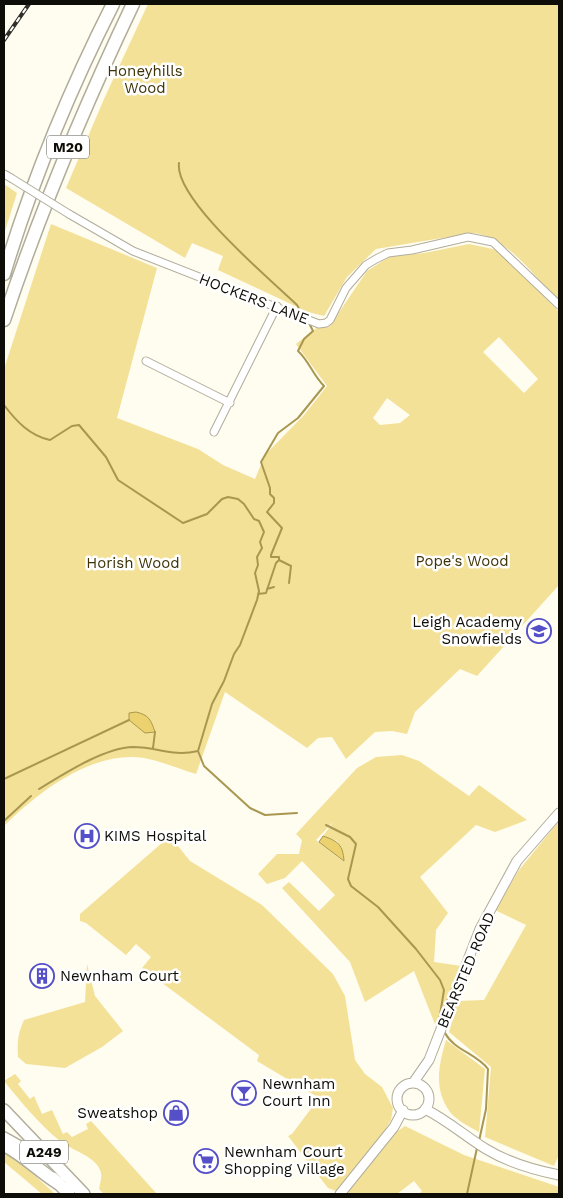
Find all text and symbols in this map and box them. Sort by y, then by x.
park label: Honeyhills Wood [107,62,183,97]
road number: M20 [47,136,89,158]
street label: HOCKERS LANE [197,270,311,328]
park label: Pope's Wood [415,552,509,570]
park label: Horish Wood [86,554,180,572]
place label: Leigh Academy Snowfields [412,613,522,648]
school or university icon: Leigh Academy Snowfields [526,618,552,644]
hospital icon: KIMS Hospital [74,823,100,849]
place label: KIMS Hospital [104,827,207,845]
street label: BEARSTED ROAD [433,909,499,1031]
building icon: Newnham Court [29,963,55,989]
place label: Newnham Court [60,967,180,985]
place label: Newnham Court Inn [262,1075,335,1110]
bar icon: Newnham Court Inn [231,1080,257,1106]
shop icon: Sweatshop [163,1100,189,1126]
place label: Sweatshop [77,1104,158,1122]
road number: A249 [20,1140,68,1164]
place label: Newnham Court Shopping Village [224,1143,345,1178]
supermarket icon: Newnham Court Shopping Village [193,1148,219,1174]

